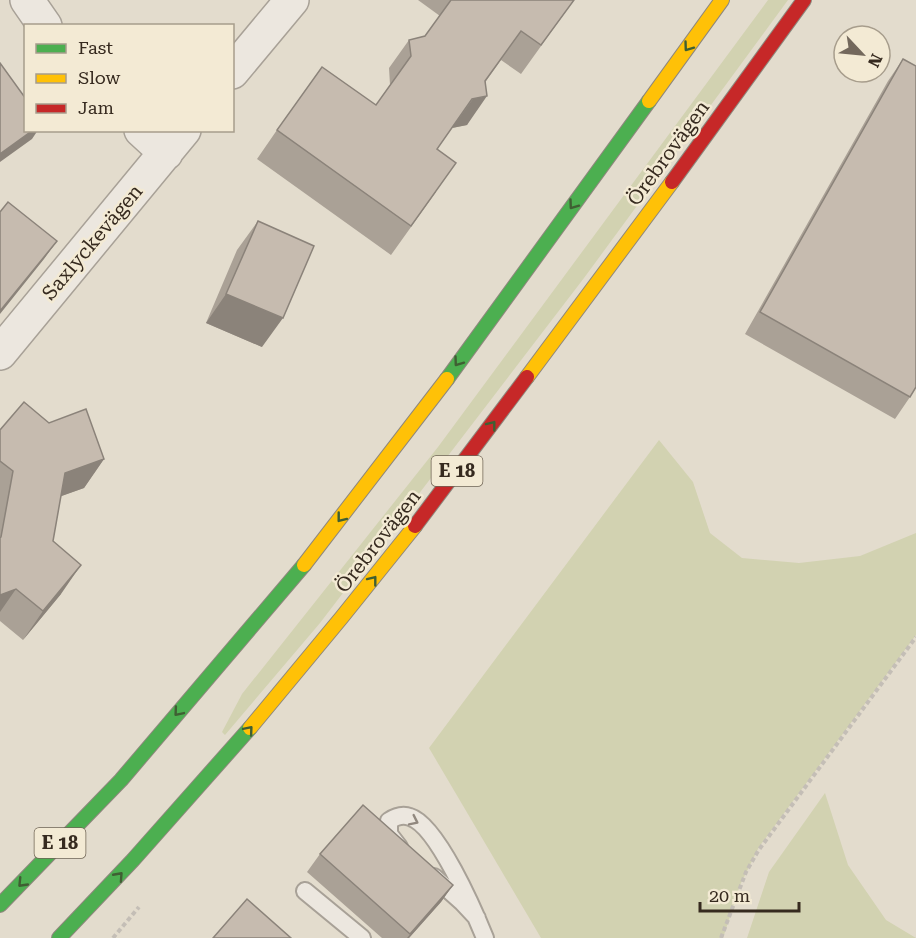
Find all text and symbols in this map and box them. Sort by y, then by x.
legend [24,24,234,132]
north arrow [832,24,892,84]
text: Fast [78,37,113,58]
one-way arrow [684,41,695,52]
text: N [864,51,886,70]
text: Slow [78,67,120,88]
street label: Örebrovägen [622,96,714,210]
text: Jam [78,97,114,118]
street label: Saxlyckevägen [37,179,147,305]
one-way arrow [569,198,580,209]
one-way arrow [454,356,465,367]
one-way arrow [484,421,495,432]
road number: E 18 [432,456,482,486]
street label: Örebrovägen [330,485,426,597]
one-way arrow [337,511,348,522]
one-way arrow [365,576,376,587]
one-way arrow [175,705,186,716]
one-way arrow [242,726,253,737]
one-way arrow [408,813,419,825]
road number: E 18 [34,828,86,858]
one-way arrow [112,872,123,883]
one-way arrow [18,875,29,886]
scale bar [700,875,799,913]
text: 20 m [709,885,750,906]

